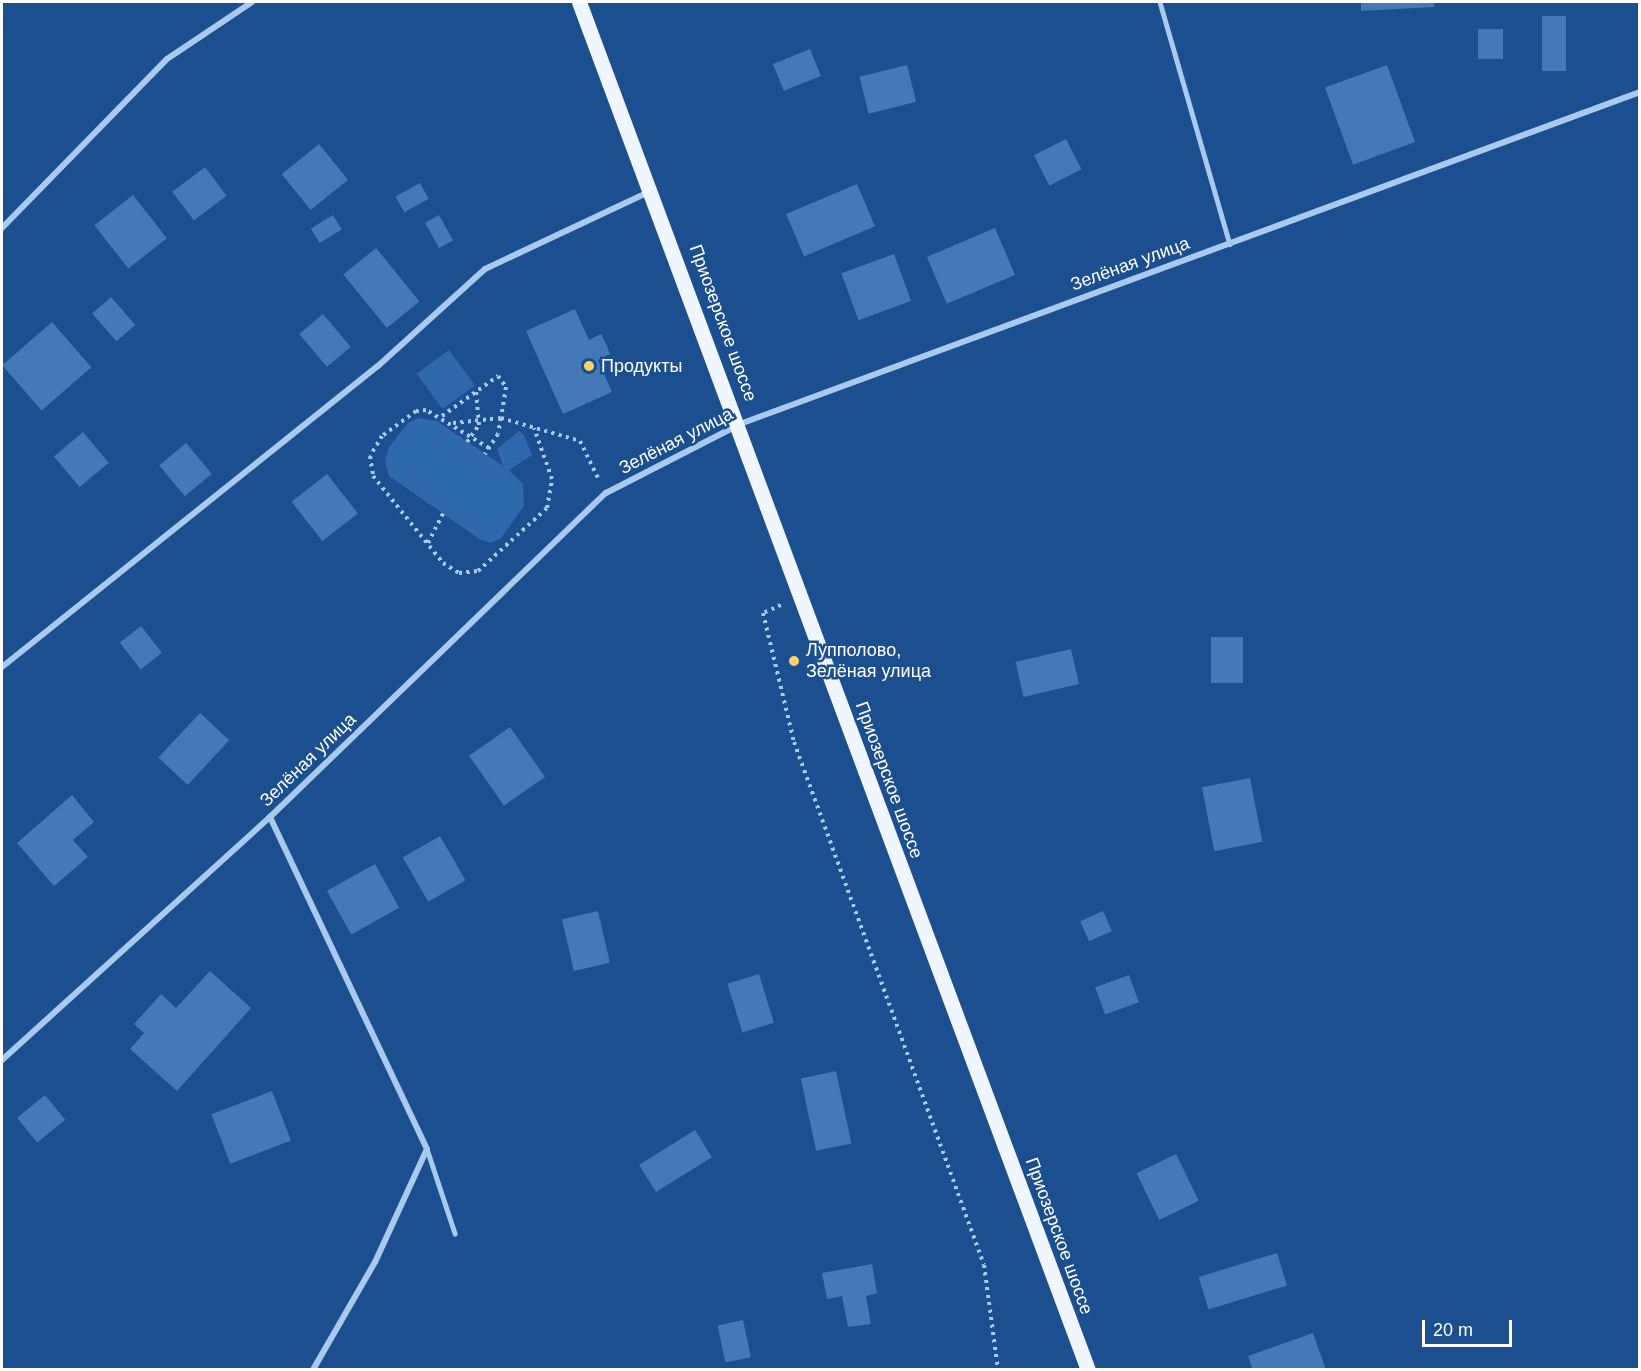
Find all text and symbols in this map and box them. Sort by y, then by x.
street label: Зелёная улица [1068,232,1192,296]
street label: Приозерское шоссе [685,242,761,404]
place label: Продукты [601,355,682,377]
marker: Продукты [582,359,596,373]
street label: Зелёная улица [615,403,737,479]
place label: Лупполово, Зелёная улица [806,640,931,682]
marker: Лупполово, Зелёная улица [787,654,801,668]
street label: Приозерское шоссе [851,699,927,861]
street label: Зелёная улица [256,709,360,811]
street label: Приозерское шоссе [1021,1155,1097,1317]
scale bar [1425,1308,1515,1346]
text: 20 m [1433,1320,1473,1340]

